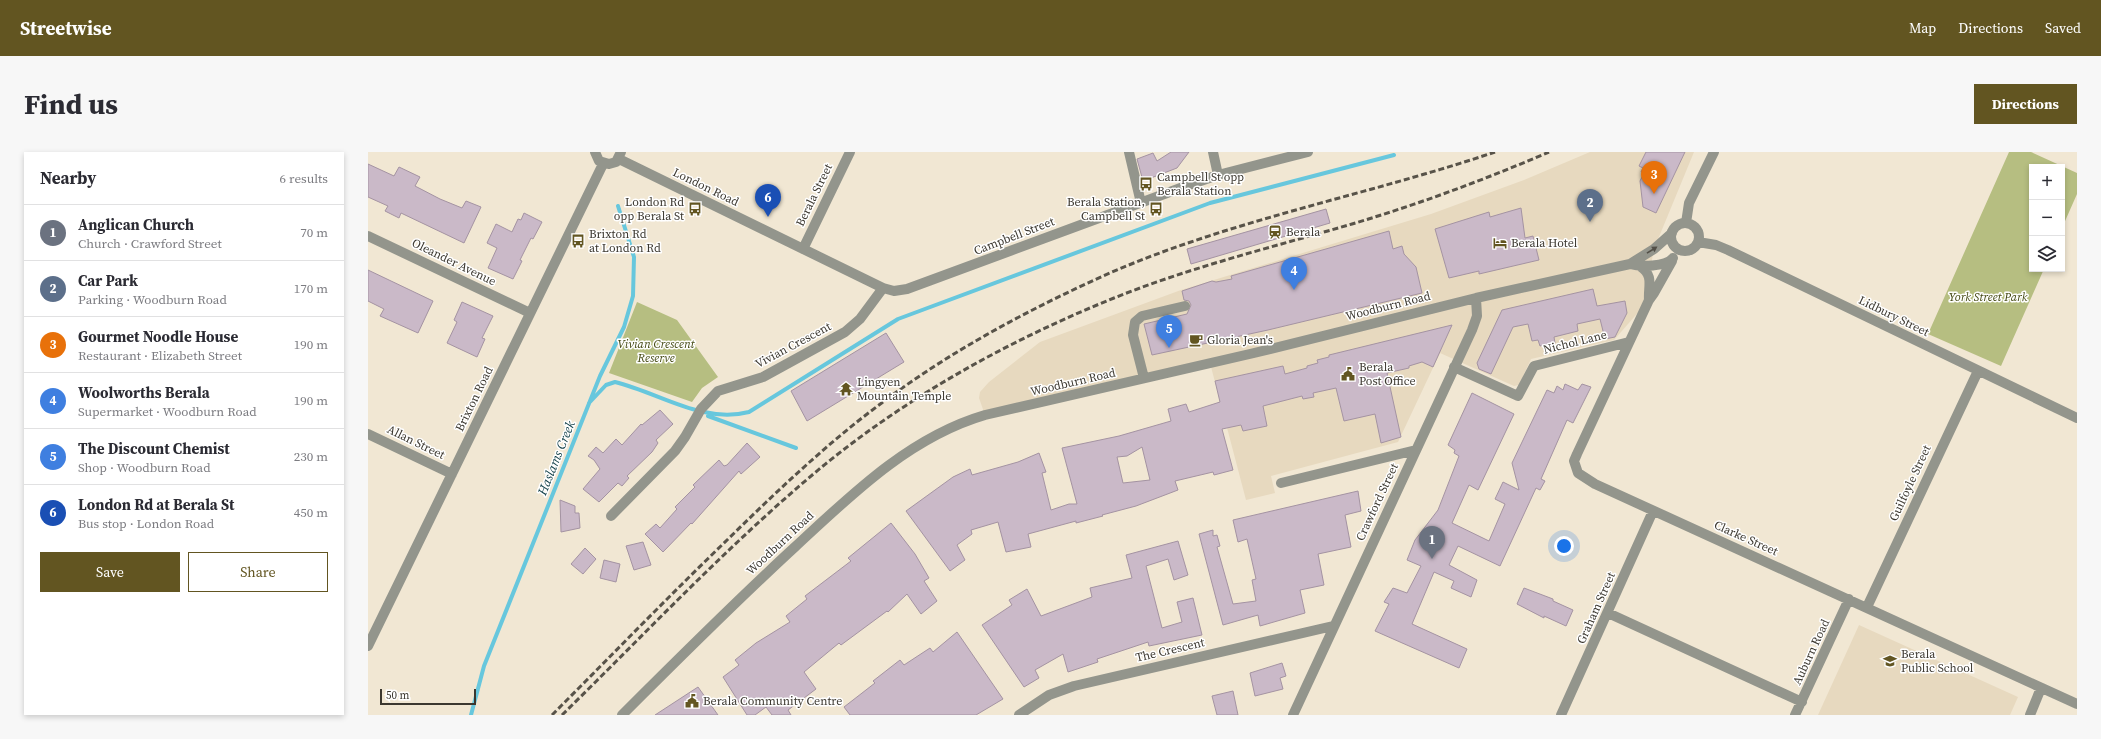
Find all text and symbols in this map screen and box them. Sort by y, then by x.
text: Streetwise [20,15,112,41]
text: Map [1909,18,1936,38]
text: Directions [1958,18,2023,38]
text: Saved [2045,18,2081,38]
button: Directions [1974,84,2077,124]
text: Find us [24,85,118,123]
street label: Berala Street [792,161,836,229]
pin: 3 [1641,161,1667,194]
street label: London Road [670,164,742,210]
map controls [2029,164,2065,272]
button: + [2029,164,2065,200]
text: Nearby [40,166,96,190]
place label: Campbell St opp Berala Station [1157,169,1244,199]
text: 6 results [280,170,328,187]
bus stop icon: Campbell St opp Berala Station [1138,176,1154,192]
pin: 6 [755,184,781,217]
pin: 2 [1577,189,1603,222]
place label: London Rd opp Berala St [614,194,684,224]
place label: Berala Station, Campbell St [1067,194,1145,224]
button: − [2029,200,2065,236]
bus stop icon: London Rd opp Berala St [687,201,703,217]
bus stop icon: Berala Station, Campbell St [1148,201,1164,217]
street label: Campbell Street [971,213,1057,259]
text: Anglican Church [78,214,194,235]
text: 1 [49,224,57,241]
text: 70 m [300,224,328,241]
station icon: Berala [1267,224,1283,240]
place label: Berala [1286,224,1321,240]
place label: Brixton Rd at London Rd [589,226,661,256]
bus stop icon: Brixton Rd at London Rd [570,233,586,249]
text: Church · Crawford Street [78,235,222,252]
street label: Oleander Avenue [409,235,499,289]
hotel icon: Berala Hotel [1492,235,1508,251]
place label: Berala Hotel [1511,235,1578,251]
button: layers [2029,236,2065,272]
one-way arrow [1646,246,1658,253]
pin: 4 [1281,257,1307,290]
text: Car Park [78,270,138,291]
text: 2 [49,280,57,297]
text: 170 m [294,280,328,297]
street label: Woodburn Road [1344,288,1432,324]
park label: York Street Park [1949,289,2028,305]
text: Parking · Woodburn Road [78,291,227,308]
street label: Lidbury Street [1856,292,1932,340]
pin: 5 [1156,315,1182,348]
street label: Vivian Crescent [752,318,834,372]
text: Gourmet Noodle House [78,326,238,347]
street label: Nichol Lane [1542,326,1608,358]
cafe icon: Gloria Jean's [1188,332,1204,348]
place label: Gloria Jean's [1207,332,1273,348]
text: 3 [49,336,57,353]
text: 190 m [294,336,328,353]
park label: Vivian Crescent Reserve [617,336,696,366]
text: Restaurant · Elizabeth Street [78,347,242,364]
place label: Berala Post Office [1359,359,1416,389]
street label: Brixton Road [451,364,497,434]
street label: Woodburn Road [1029,364,1117,400]
public building icon: Berala Post Office [1340,366,1356,382]
place label: Lingyen Mountain Temple [857,374,951,404]
temple icon: Lingyen Mountain Temple [838,381,854,397]
text: Woolworths Berala [78,382,210,403]
text: 4 [49,392,57,409]
text: 190 m [294,392,328,409]
text: Supermarket · Woodburn Road [78,403,257,420]
water label: Haslams Creek [533,418,579,499]
street label: Allan Street [385,421,448,463]
text: The Discount Chemist [78,438,230,459]
street label: Guilfoyle Street [1885,442,1935,524]
text: 5 [49,448,57,465]
text: 230 m [294,448,328,465]
text: Shop · Woodburn Road [78,459,211,476]
street label: Crawford Street [1352,461,1402,543]
text: London Rd at Berala St [78,494,234,515]
text: 6 [49,504,57,521]
text: 450 m [294,504,328,521]
street label: Woodburn Road [743,507,817,578]
text: Bus stop · London Road [78,515,214,532]
street label: Clarke Street [1712,517,1781,559]
pin: 1 [1419,526,1445,559]
your location [1554,536,1574,556]
button: Save [40,552,180,592]
button: Share [188,552,328,592]
street label: Graham Street [1573,569,1619,646]
street label: Auburn Road [1789,616,1833,687]
street label: The Crescent [1134,634,1206,666]
place label: Berala Public School [1901,646,1974,676]
school or university icon: Berala Public School [1882,653,1898,669]
scale bar [380,687,476,706]
text: 50 m [386,688,409,703]
public building icon: Berala Community Centre [684,693,700,709]
place label: Berala Community Centre [703,693,842,709]

